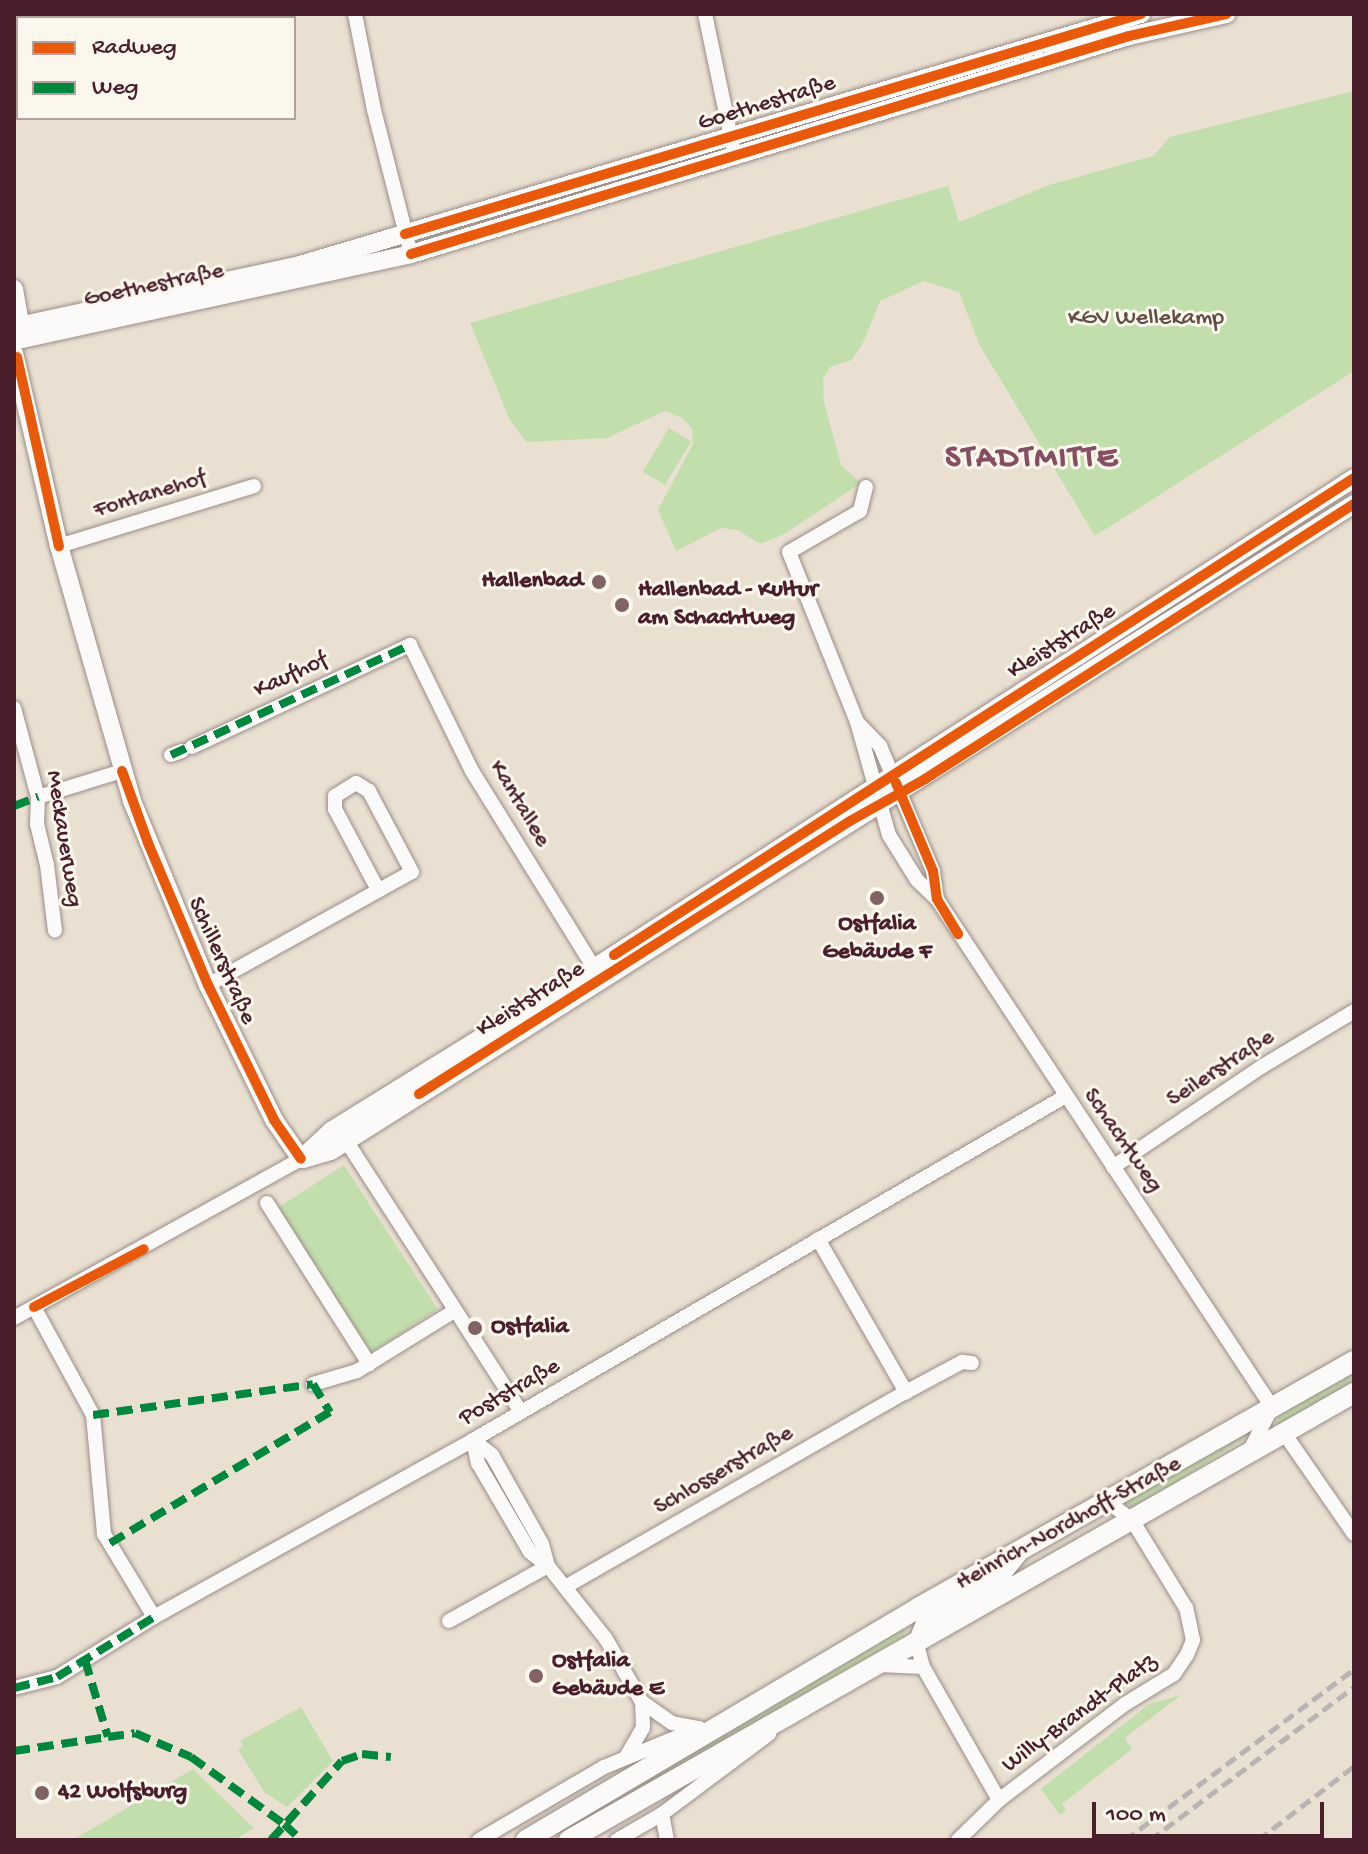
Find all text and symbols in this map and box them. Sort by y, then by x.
legend [16,16,296,120]
text: Radweg [92,34,177,63]
street label: Goethestraße [695,69,839,139]
text: Weg [92,74,138,103]
street label: Goethestraße [81,257,227,315]
park label: KGV Wellekamp [1068,305,1224,333]
district label: STADTMITTE [945,440,1119,478]
street label: Fontanehof [90,464,210,526]
place label: Hallenbad [482,568,583,596]
marker: Hallenbad [590,573,608,591]
place label: Hallenbad - Kultur am Schachtweg [638,577,818,633]
marker: Hallenbad - Kultur am Schachtweg [613,596,631,614]
street label: Kleiststraße [1003,597,1121,687]
street label: Kaufhof [250,646,332,706]
street label: Kantallee [482,755,556,853]
street label: Meckauerweg [38,769,88,909]
marker: Ostfalia Gebäude F [868,889,886,907]
street label: Schillerstraße [180,893,262,1029]
place label: Ostfalia Gebäude F [822,911,932,967]
street label: Kleiststraße [472,955,590,1045]
street label: Seilerstraße [1162,1024,1280,1114]
street label: Schachtweg [1076,1083,1168,1199]
place label: Ostfalia [491,1314,569,1342]
marker: Ostfalia [466,1319,484,1337]
street label: Poststraße [454,1353,566,1433]
street label: Schlosserstraße [649,1420,799,1522]
street label: Heinrich-Nordhoff-Straße [951,1450,1187,1598]
place label: Ostfalia Gebäude E [552,1648,664,1704]
street label: Willy-Brandt-Platz [997,1648,1163,1780]
marker: Ostfalia Gebäude E [527,1667,545,1685]
place label: 42 Wolfsburg [58,1779,187,1807]
marker: 42 Wolfsburg [33,1784,51,1802]
scale bar [1096,1786,1328,1836]
text: 100 m [1106,1801,1166,1830]

